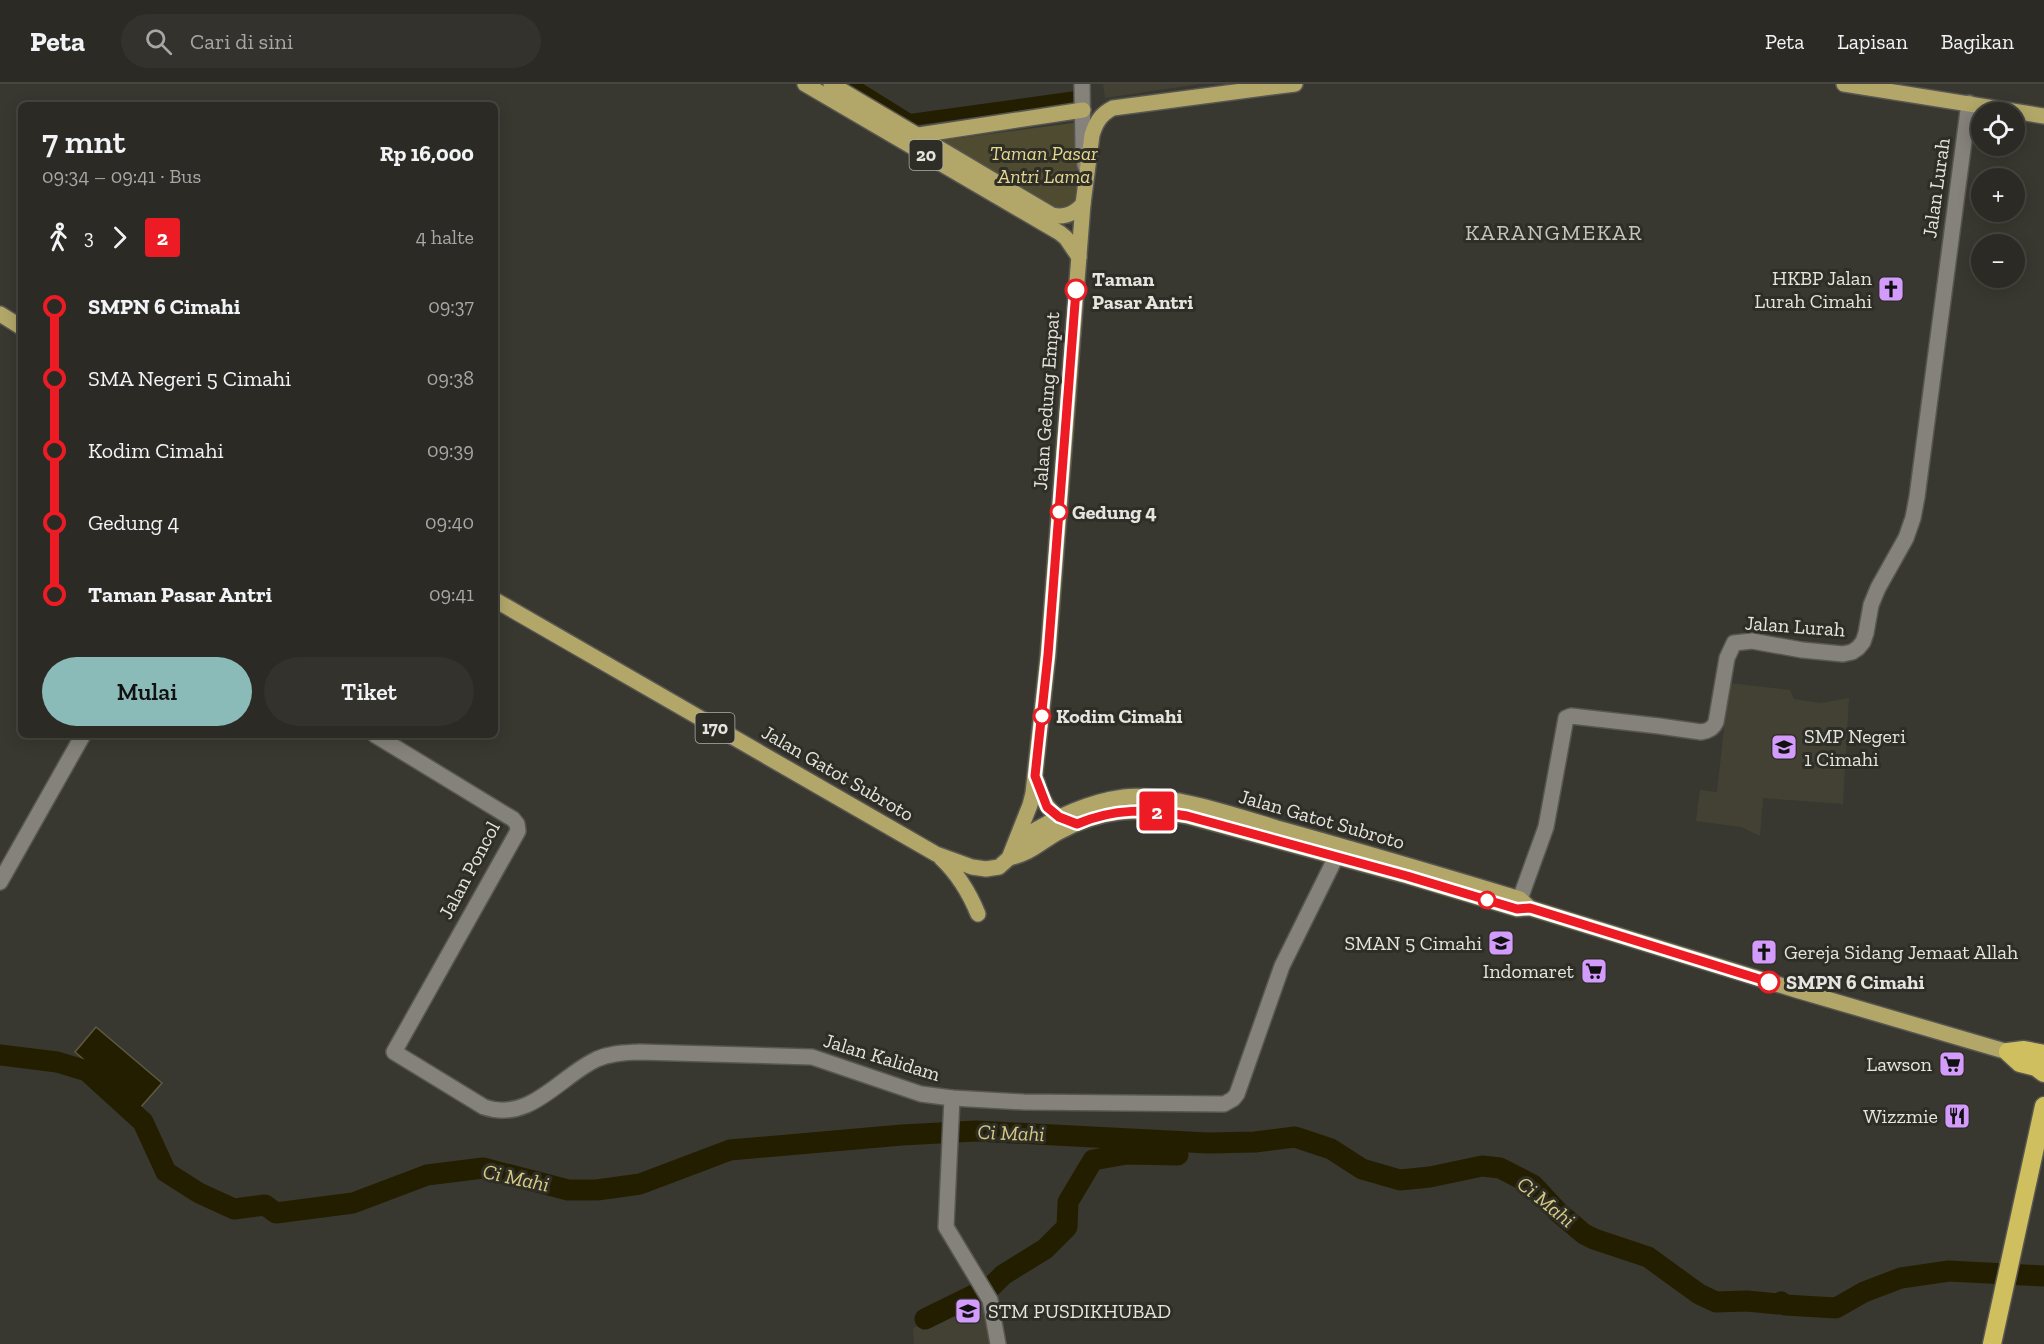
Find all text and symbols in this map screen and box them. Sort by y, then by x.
search box [121,14,541,68]
text: Peta [30,25,85,58]
icon: search [142,25,175,58]
text: Cari di sini [190,28,293,55]
text: Peta [1765,29,1804,54]
text: Lapisan [1837,29,1908,54]
text: Bagikan [1941,29,2014,54]
map controls [1971,102,2025,288]
button: locate [1971,102,2025,156]
text: 7 mnt [42,122,126,161]
street label: Jalan Lurah [1917,136,1955,239]
text: Rp 16,000 [380,140,474,167]
road number: 20 [910,140,942,170]
park label: Taman Pasar Antri Lama [990,141,1098,188]
text: 09:34 – 09:41 · Bus [42,164,201,188]
button: + [1971,168,2025,222]
district label: KARANGMEKAR [1465,219,1643,246]
icon: walk [42,221,75,254]
icon: forward [103,221,136,254]
text: 3 [84,225,94,249]
text: 2 [157,225,168,250]
text: 4 halte [416,225,474,249]
button: − [1971,234,2025,288]
place label: HKBP Jalan Lurah Cimahi [1754,266,1873,313]
place label: Taman Pasar Antri [1092,267,1193,314]
church icon: HKBP Jalan Lurah Cimahi [1876,274,1906,304]
marker: Taman Pasar Antri [1065,279,1087,301]
text: SMPN 6 Cimahi [88,293,240,320]
text: 09:37 [428,294,474,318]
street label: Jalan Gedung Empat [1028,310,1064,491]
text: SMA Negeri 5 Cimahi [88,365,291,392]
text: 09:38 [427,366,474,390]
text: Kodim Cimahi [88,437,224,464]
text: 09:39 [427,438,474,462]
place label: Gedung 4 [1072,500,1157,524]
marker: Gedung 4 [1050,503,1068,521]
text: Gedung 4 [88,509,179,536]
text: 09:40 [425,510,474,534]
text: Taman Pasar Antri [88,581,272,608]
text: 09:41 [429,582,474,606]
street label: Jalan Lurah [1744,611,1847,642]
button: Mulai [42,657,252,726]
button: Tiket [264,657,474,726]
place label: Kodim Cimahi [1056,704,1183,728]
marker: Kodim Cimahi [1033,707,1051,725]
road number: 170 [696,713,734,743]
street label: Jalan Gatot Subroto [758,720,918,826]
place label: SMP Negeri 1 Cimahi [1804,724,1906,771]
school or university icon: SMP Negeri 1 Cimahi [1769,732,1799,762]
street label: Jalan Gatot Subroto [1236,784,1408,854]
line badge: 2 [1138,792,1176,830]
text: 2 [1151,799,1163,824]
street label: Jalan Poncol [433,817,505,923]
unlabelled marker [1478,891,1496,909]
school or university icon: SMAN 5 Cimahi [1486,928,1516,958]
place label: SMAN 5 Cimahi [1344,931,1482,955]
church icon: Gereja Sidang Jemaat Allah [1749,937,1779,967]
place label: Gereja Sidang Jemaat Allah [1784,940,2019,964]
supermarket icon: Indomaret [1579,956,1609,986]
place label: Indomaret [1483,959,1575,983]
place label: SMPN 6 Cimahi [1786,970,1925,994]
marker: SMPN 6 Cimahi [1758,971,1780,993]
street label: Jalan Kalidam [821,1028,944,1086]
supermarket icon: Lawson [1937,1049,1967,1079]
place label: Lawson [1866,1052,1933,1076]
restaurant icon: Wizzmie [1942,1101,1972,1131]
place label: Wizzmie [1863,1104,1938,1128]
water label: Ci Mahi [977,1119,1045,1146]
water label: Ci Mahi [481,1158,552,1197]
water label: Ci Mahi [1512,1171,1580,1233]
school or university icon: STM PUSDIKHUBAD [953,1296,983,1326]
place label: STM PUSDIKHUBAD [988,1299,1171,1323]

